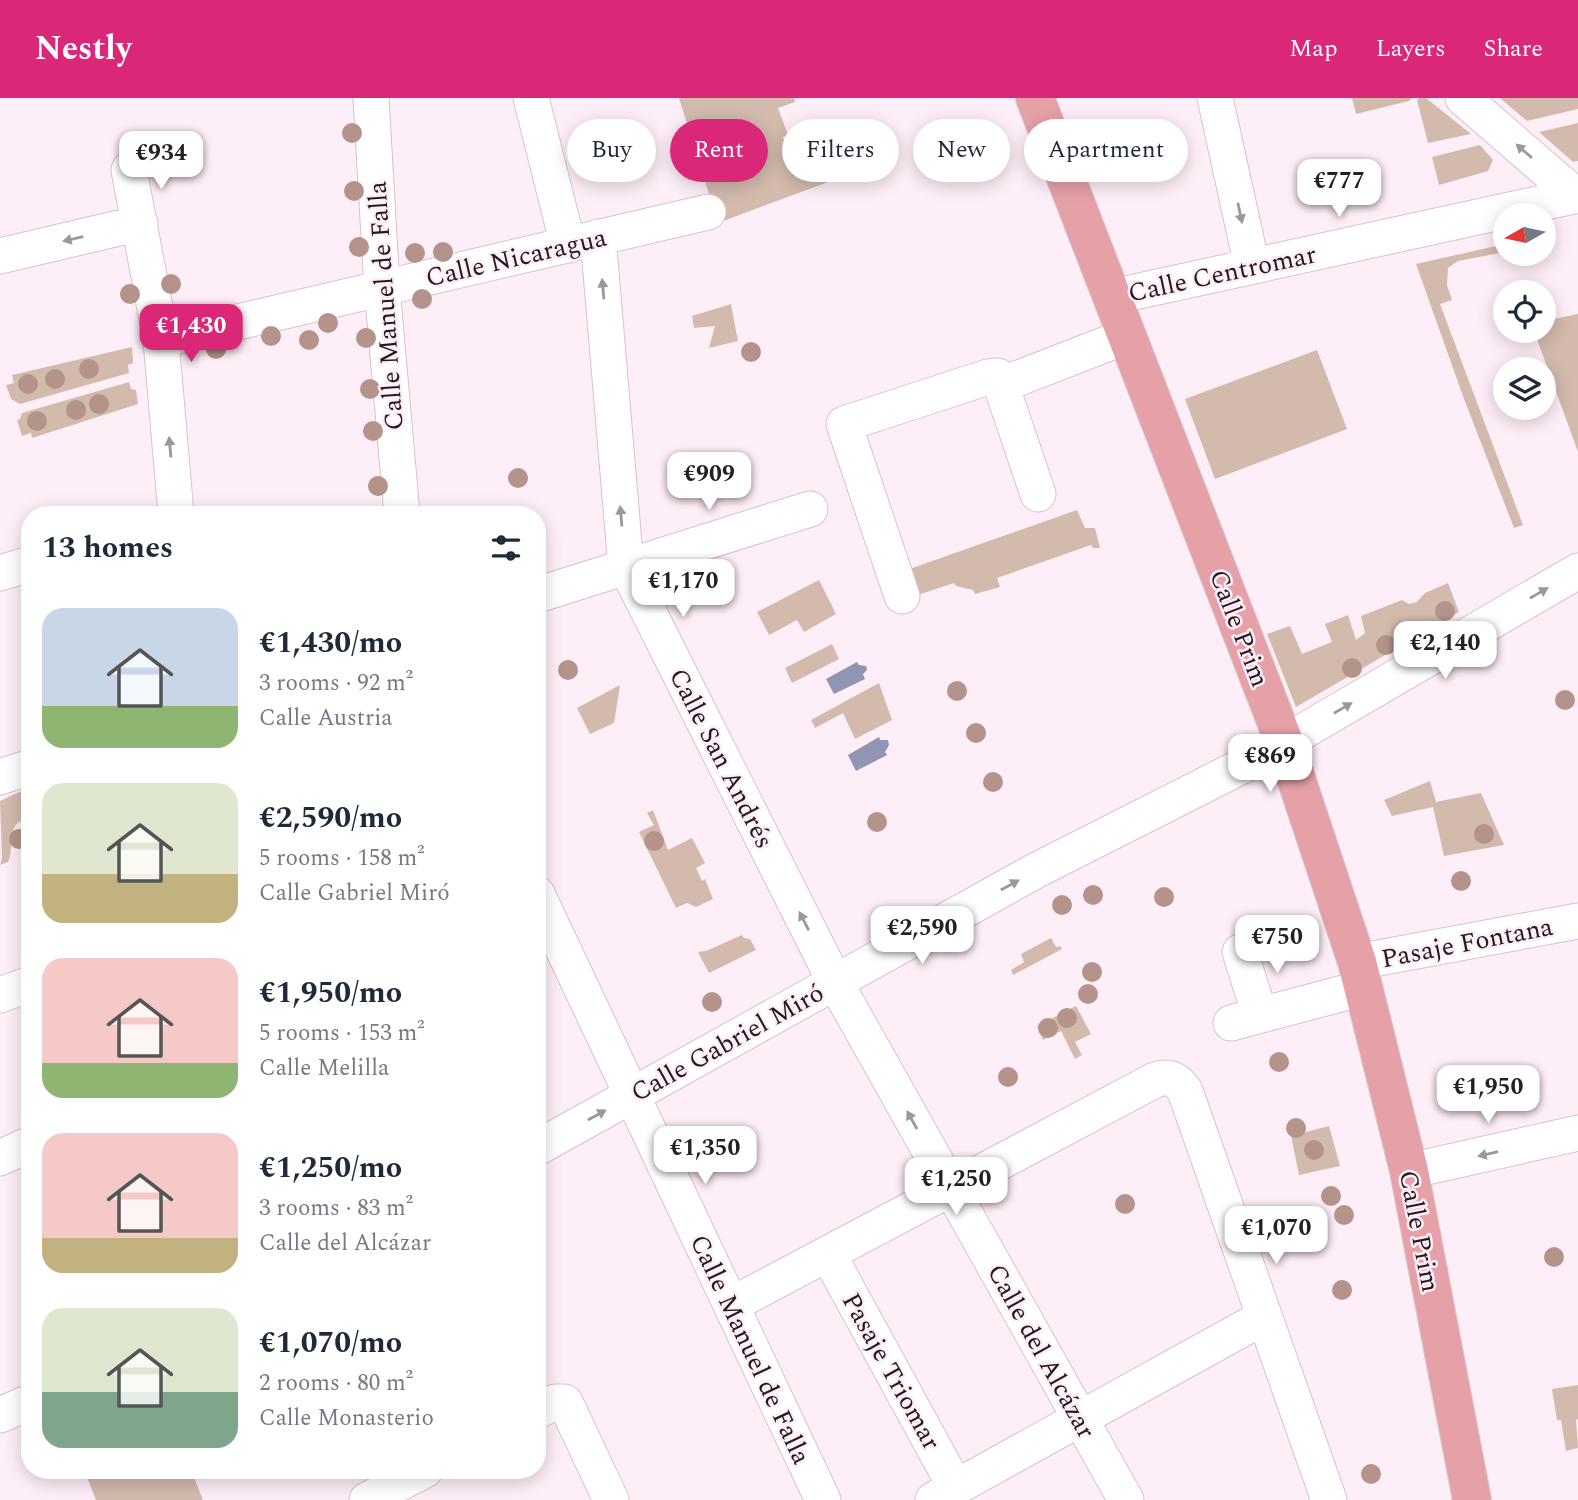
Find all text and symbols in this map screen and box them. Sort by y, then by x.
text: Nestly [35,24,132,74]
text: Map [1289,31,1338,67]
text: Layers [1376,31,1446,67]
text: Share [1484,31,1543,67]
chip: Buy [567,119,656,182]
chip: Rent [670,119,768,182]
chip: Filters [782,119,899,182]
chip: New [913,119,1010,182]
chip: Apartment [1024,119,1188,182]
pin: €934 [120,132,202,191]
text: €934 [135,136,187,171]
one-way arrow [1516,144,1533,159]
pin: €777 [1298,159,1380,219]
text: €777 [1313,164,1365,199]
street label: Calle Manuel de Falla [357,180,415,432]
one-way arrow [1235,202,1246,224]
north arrow [1493,203,1556,266]
map controls [1493,203,1556,420]
street label: Calle Nicaragua [422,218,611,298]
one-way arrow [62,234,84,245]
street label: Calle Centromar [1124,235,1320,313]
one-way arrow [597,278,608,300]
button: locate [1493,280,1556,343]
pin: €1,430 [134,304,248,364]
text: €1,430 [156,309,226,344]
button: layers [1493,357,1556,420]
one-way arrow [164,435,175,457]
pin: €909 [668,452,750,512]
text: €909 [683,457,735,492]
one-way arrow [615,505,626,527]
text: 13 homes [42,525,173,571]
icon: filters [487,529,525,567]
pin: €1,170 [626,560,740,619]
text: €1,170 [648,564,718,599]
street label: Calle Prim [1198,564,1280,693]
one-way arrow [1530,587,1549,599]
text: €1,430/mo [259,620,402,666]
pin: €2,140 [1388,622,1502,681]
text: €2,140 [1410,626,1480,661]
icon: home [98,636,182,720]
street label: Calle San Andrés [658,661,784,856]
text: 3 rooms · 92 m² [259,666,413,701]
text: Calle Austria [259,701,393,736]
one-way arrow [1334,702,1353,714]
pin: €869 [1229,734,1311,794]
text: €869 [1244,739,1296,774]
text: €2,590/mo [259,795,402,841]
icon: home [98,811,182,895]
text: 5 rooms · 158 m² [259,841,425,876]
text: Calle Gabriel Miró [259,876,450,911]
one-way arrow [1000,879,1019,891]
pin: €2,590 [865,906,979,966]
street label: Pasaje Fontana [1378,907,1557,979]
one-way arrow [799,911,810,931]
text: €2,590 [887,911,957,946]
pin: €750 [1236,916,1318,975]
text: €750 [1251,920,1303,955]
text: €1,950/mo [259,970,402,1016]
street label: Calle Gabriel Miró [624,973,831,1113]
icon: home [98,986,182,1070]
text: 5 rooms · 153 m² [259,1016,425,1051]
text: Calle Melilla [259,1051,389,1086]
pin: €1,950 [1431,1066,1545,1125]
text: €1,950 [1453,1070,1523,1105]
one-way arrow [587,1109,607,1121]
one-way arrow [906,1111,918,1130]
pin: €1,350 [648,1126,762,1186]
text: €1,350 [670,1131,740,1166]
text: €1,250/mo [259,1145,402,1191]
one-way arrow [1477,1149,1499,1160]
pin: €1,250 [899,1158,1013,1217]
icon: home [98,1161,182,1245]
text: €1,250 [921,1162,991,1197]
street label: Calle Prim [1388,1167,1450,1295]
text: 3 rooms · 83 m² [259,1191,413,1226]
pin: €1,070 [1219,1206,1333,1266]
text: €1,070 [1241,1211,1311,1246]
text: Calle del Alcázar [259,1226,431,1261]
street label: Calle Manuel de Falla [679,1228,821,1471]
street label: Calle del Alcázar [976,1257,1106,1446]
street label: Pasaje Triomar [831,1285,951,1457]
text: €1,070/mo [259,1320,402,1366]
icon: home [98,1336,182,1420]
text: 2 rooms · 80 m² [259,1366,413,1401]
text: Calle Monasterio [259,1401,434,1436]

